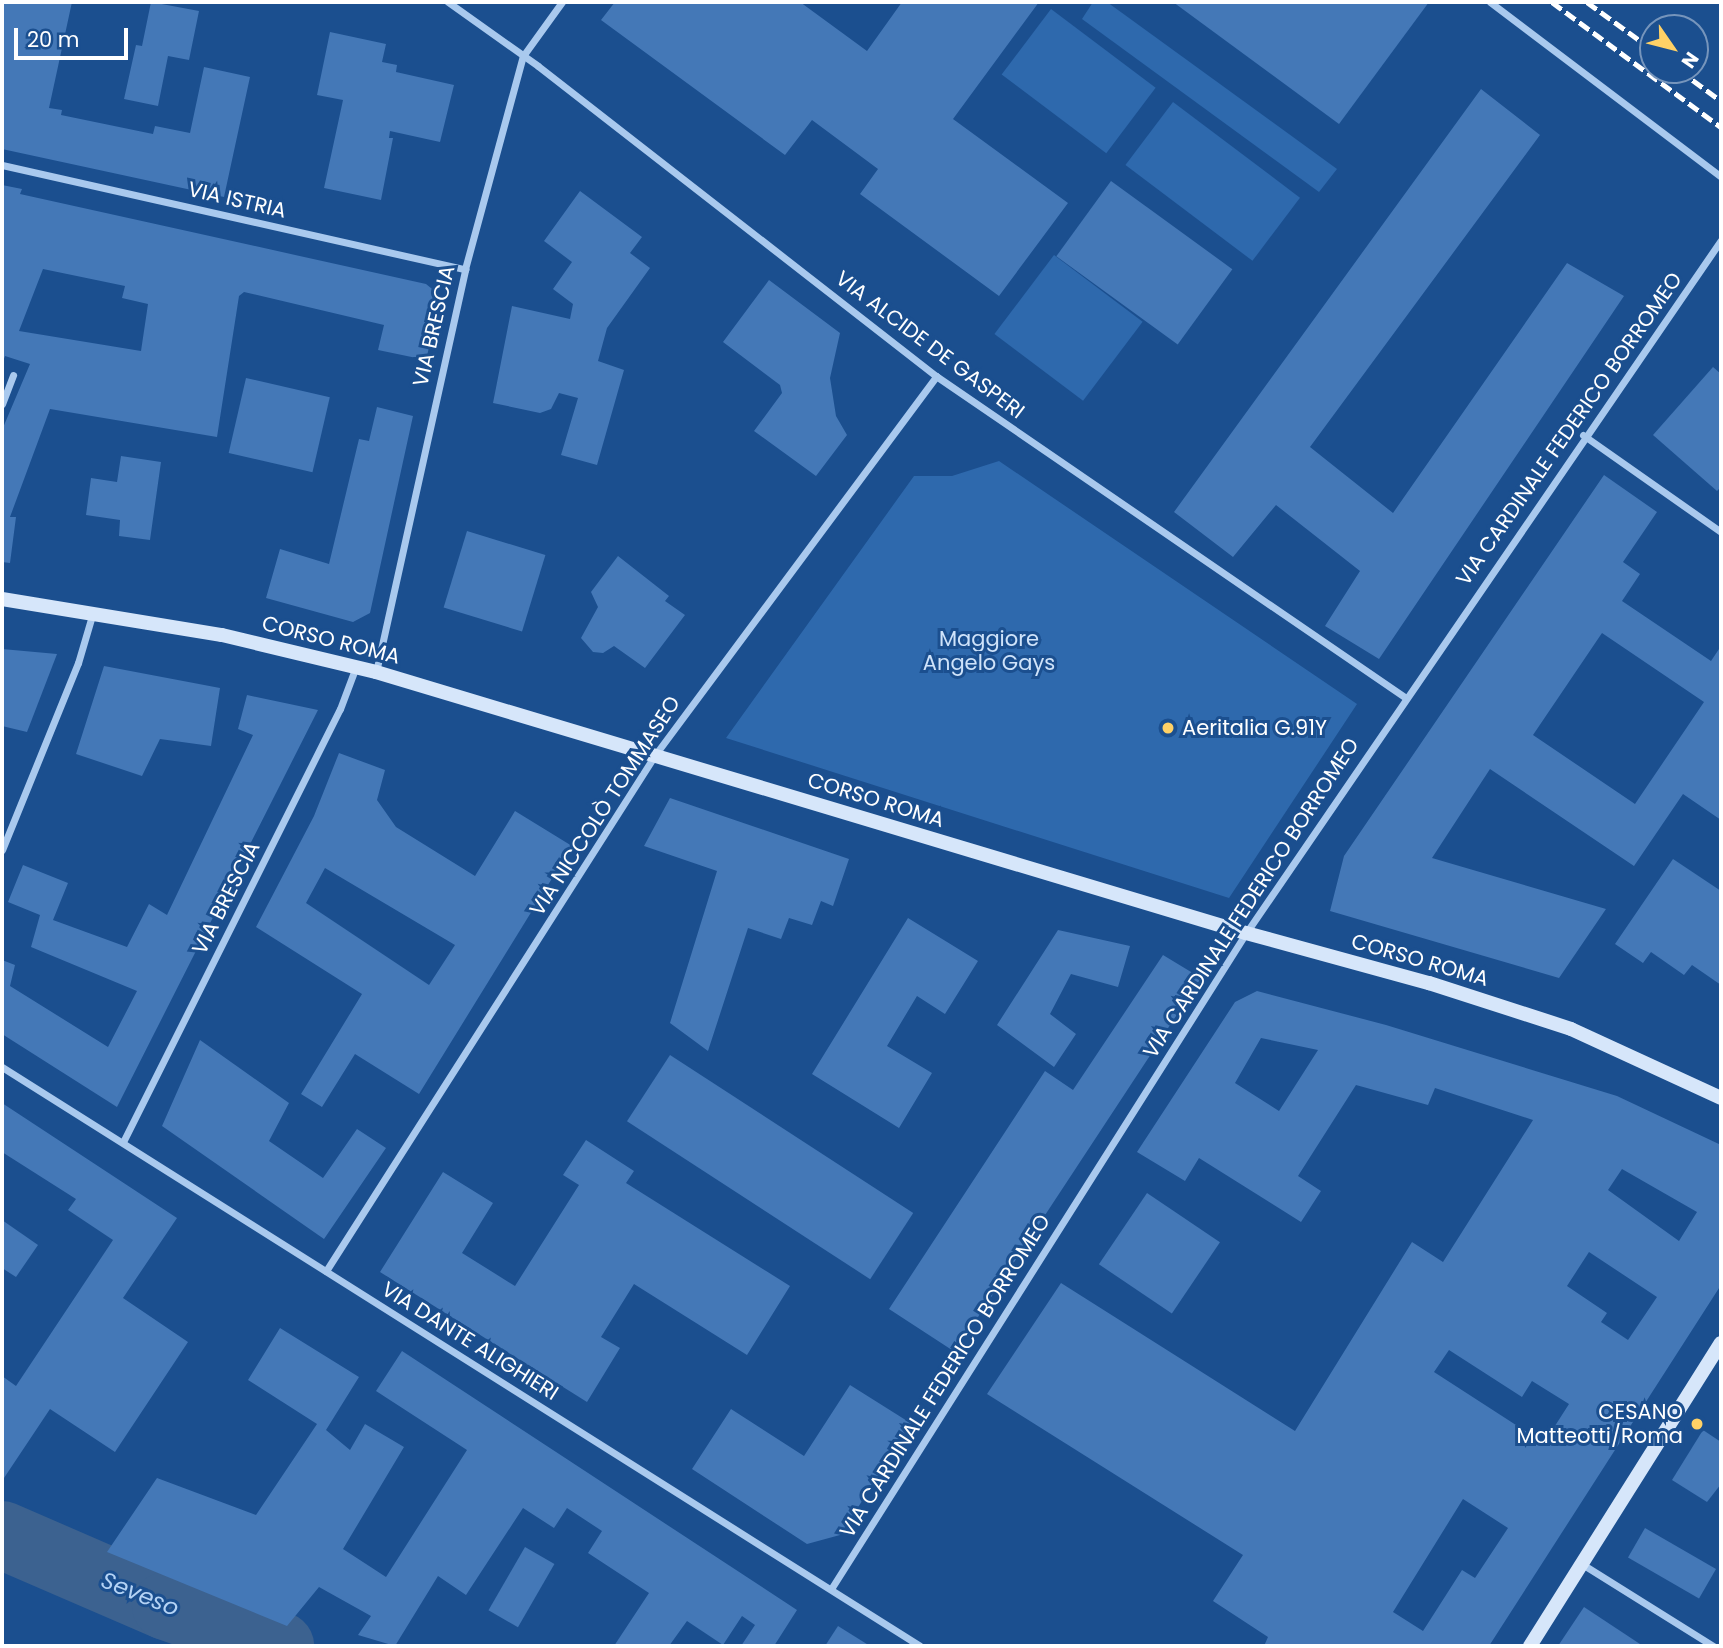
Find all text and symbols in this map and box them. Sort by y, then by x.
scale bar [18,14,131,58]
north arrow [1639,14,1709,84]
text: 20 m [27,25,80,54]
text: N [1675,47,1705,74]
street label: VIA ISTRIA [185,176,289,224]
street label: VIA BRESCIA [408,263,460,389]
street label: VIA ALCIDE DE GASPERI [831,266,1029,424]
street label: VIA CARDINALE FEDERICO BORROMEO [1451,268,1687,590]
street label: CORSO ROMA [259,611,403,669]
park label: Maggiore Angelo Gays [923,626,1055,676]
street label: VIA NICCOLÒ TOMMASEO [524,691,686,921]
place label: Aeritalia G.91Y [1182,715,1327,741]
marker: Aeritalia G.91Y [1160,720,1176,736]
street label: VIA CARDINALE FEDERICO BORROMEO [1138,733,1364,1063]
street label: CORSO ROMA [805,767,947,833]
street label: VIA BRESCIA [187,837,265,959]
street label: CORSO ROMA [1349,928,1491,992]
street label: VIA CARDINALE FEDERICO BORROMEO [835,1210,1055,1542]
street label: VIA DANTE ALIGHIERI [377,1276,563,1406]
place label: CESANO Matteotti/Roma [1516,1399,1683,1449]
marker: CESANO Matteotti/Roma [1689,1416,1705,1432]
water label: Seveso [97,1566,183,1622]

